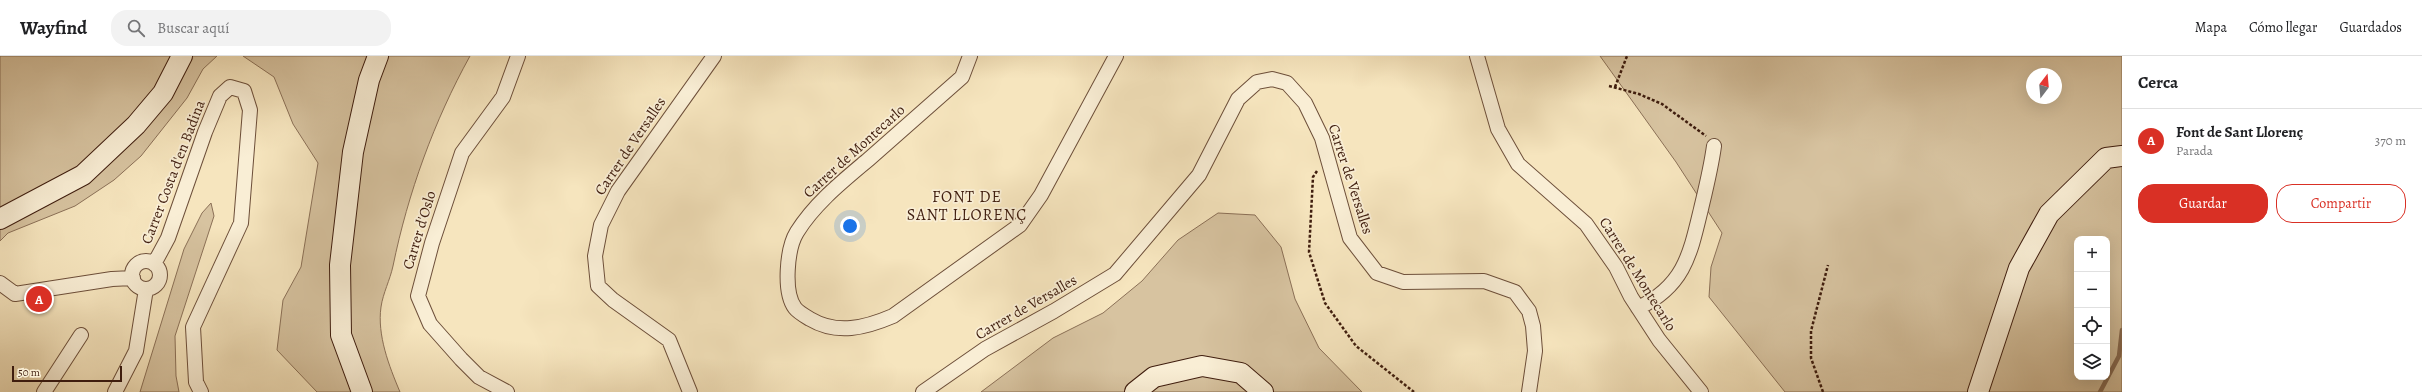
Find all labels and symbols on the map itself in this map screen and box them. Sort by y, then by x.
north arrow [2026,68,2062,104]
street label: Carrer de Versalles [590,93,670,199]
street label: Carrer Costa d'en Badina [136,97,210,247]
street label: Carrer de Montecarlo [799,100,909,202]
street label: Carrer de Versalles [1324,121,1378,237]
district label: FONT DE SANT LLORENÇ [907,186,1027,226]
street label: Carrer d'Oslo [398,188,440,272]
street label: Carrer de Montecarlo [1595,213,1681,335]
your location [840,216,860,236]
street label: Carrer de Versalles [971,270,1081,344]
pin: A [26,284,52,314]
scale bar [12,364,122,383]

